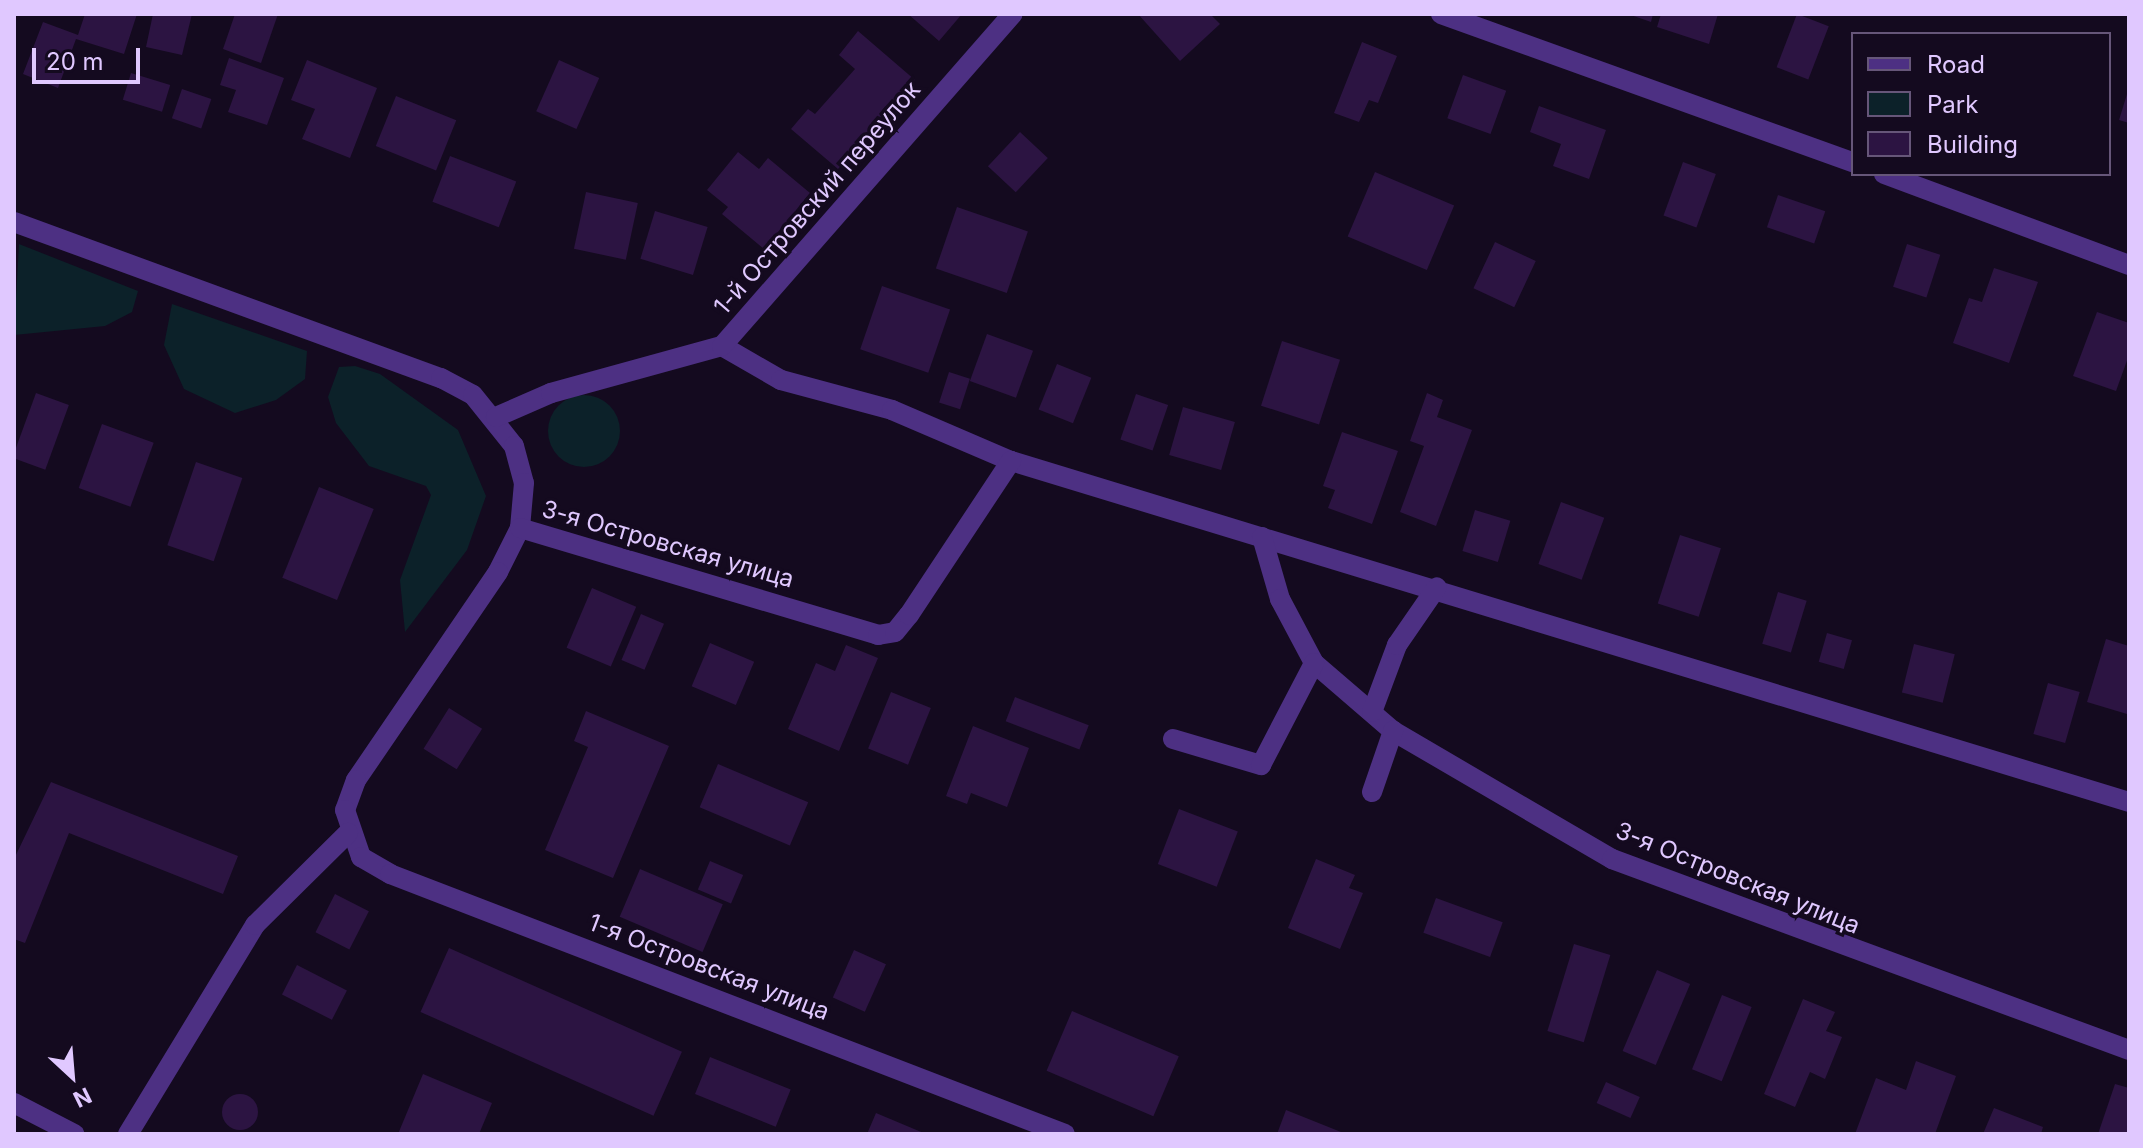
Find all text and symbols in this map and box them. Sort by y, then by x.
scale bar [36,32,144,82]
legend [1851,32,2111,176]
text: 20 m [46,47,104,76]
text: Road [1927,50,1985,79]
street label: 1-й Островский переулок [708,75,926,321]
text: Park [1927,90,1978,119]
text: Building [1927,130,2018,159]
street label: 3-я Островская улица [539,494,797,594]
street label: 3-я Островская улица [1612,816,1864,940]
street label: 1-я Островская улица [585,908,833,1026]
north arrow [32,1036,112,1116]
text: N [69,1082,96,1113]

